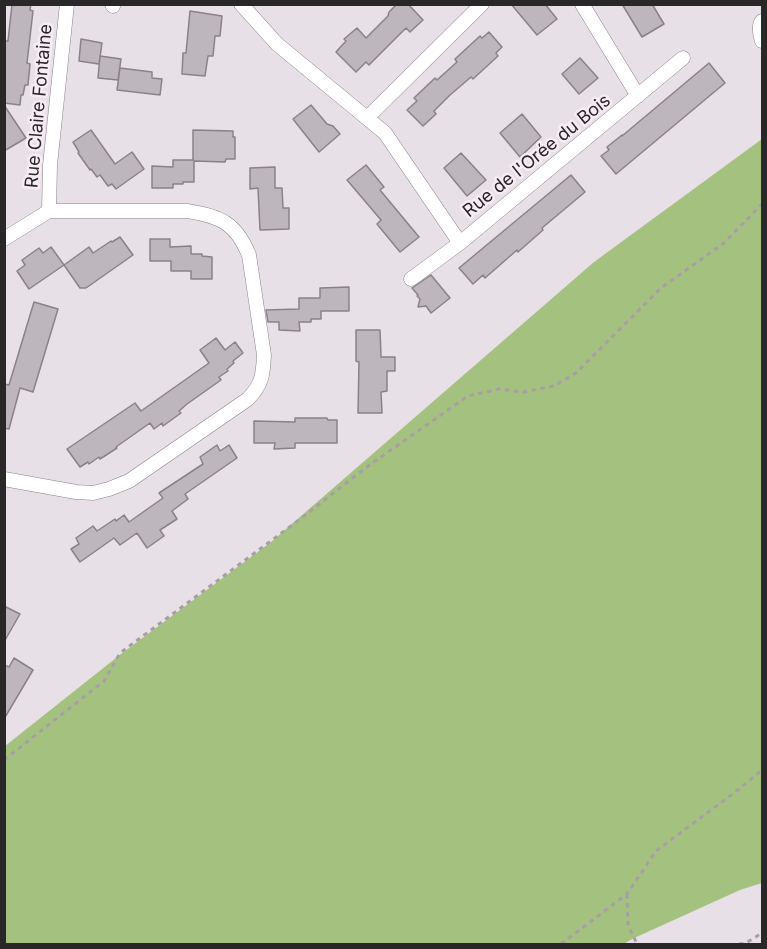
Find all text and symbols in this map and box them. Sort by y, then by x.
street label: Rue Claire Fontaine [21,23,57,189]
street label: Rue de l'Orée du Bois [459,90,615,222]

